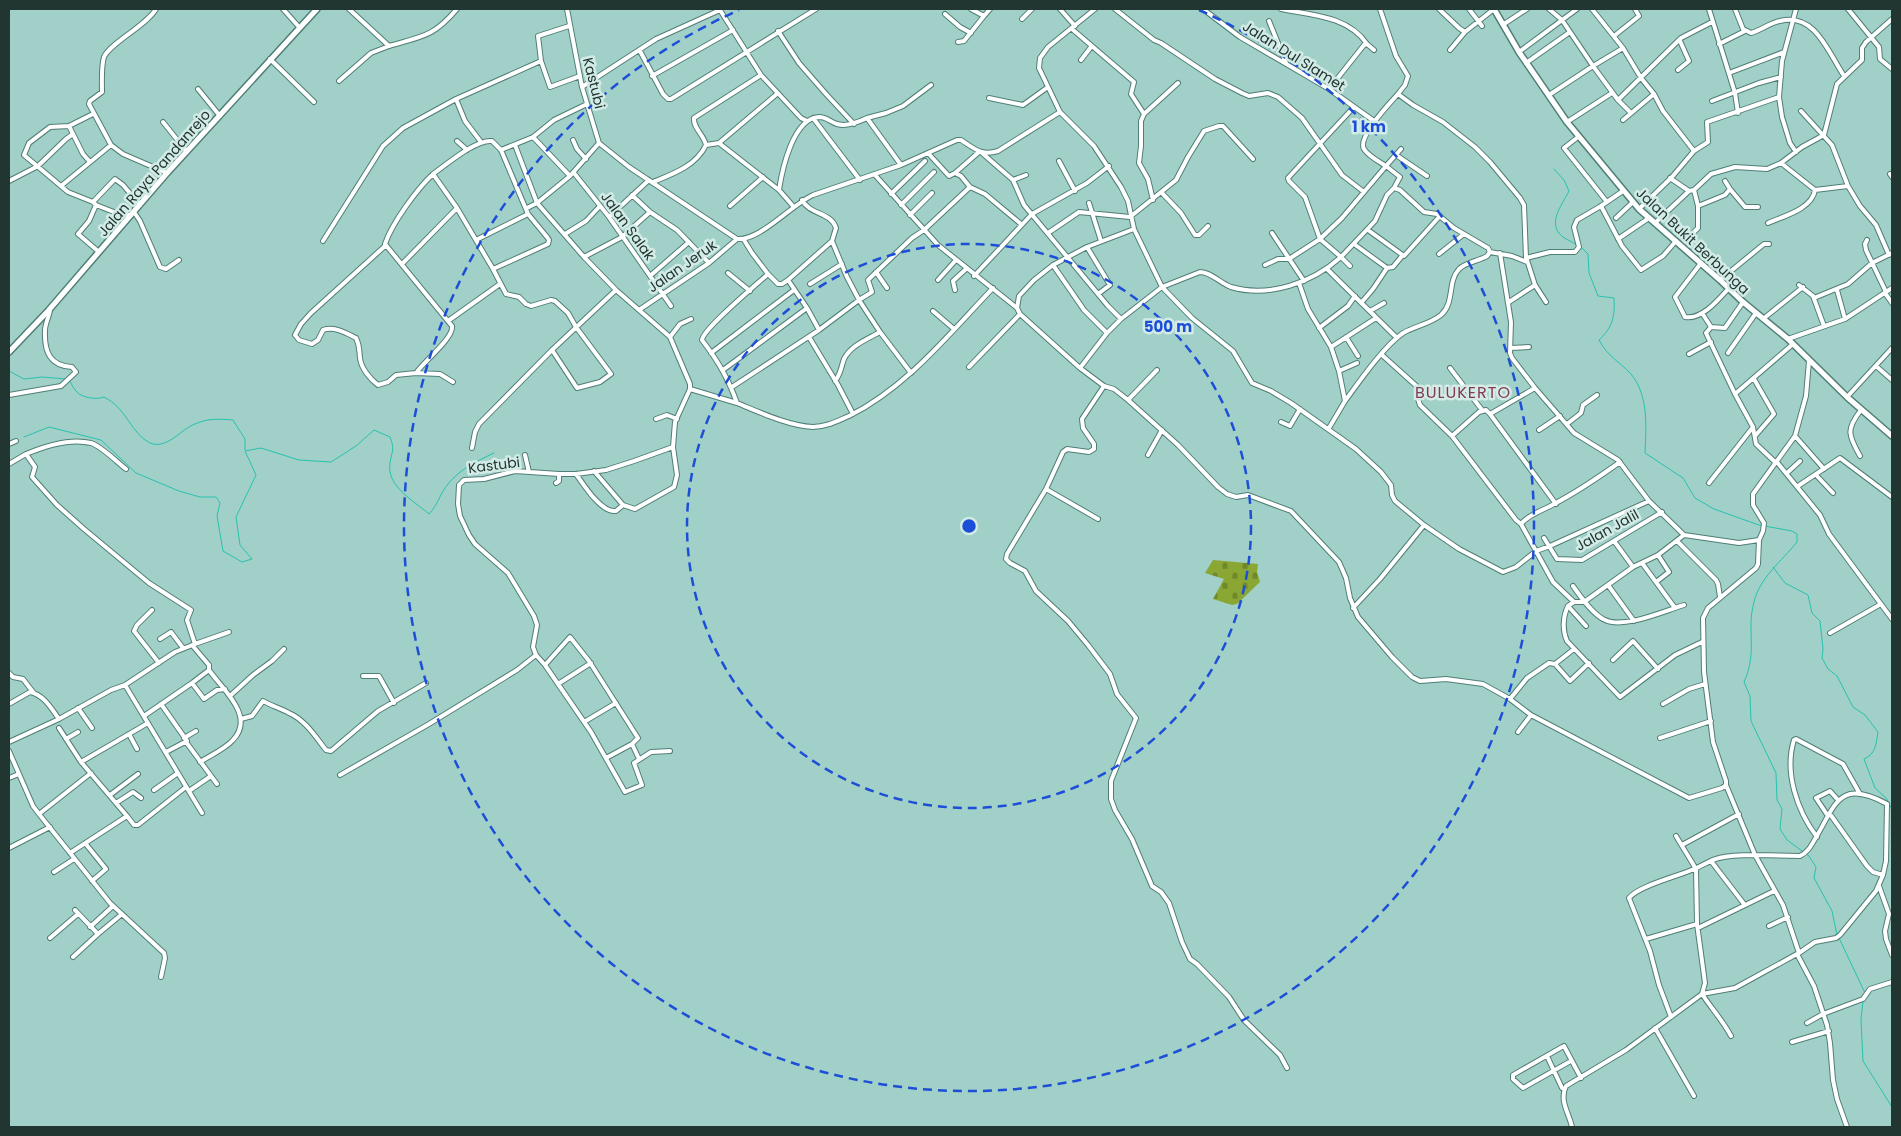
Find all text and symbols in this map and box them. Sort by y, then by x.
street label: Jalan Dul Slamet [1239,16,1349,96]
street label: Kastubi [578,55,610,111]
street label: Jalan Raya Pandanrejo [93,105,215,241]
text: 1 km [1352,116,1386,137]
street label: Jalan Bukit Berbunga [1632,183,1754,299]
street label: Jalan Salak [596,188,660,265]
street label: Jalan Jeruk [644,234,721,297]
text: 500 m [1144,316,1192,337]
district label: BULUKERTO [1415,381,1511,404]
street label: Kastubi [467,452,521,478]
street label: Jalan Jalil [1572,504,1642,556]
centre of rings [960,517,978,535]

